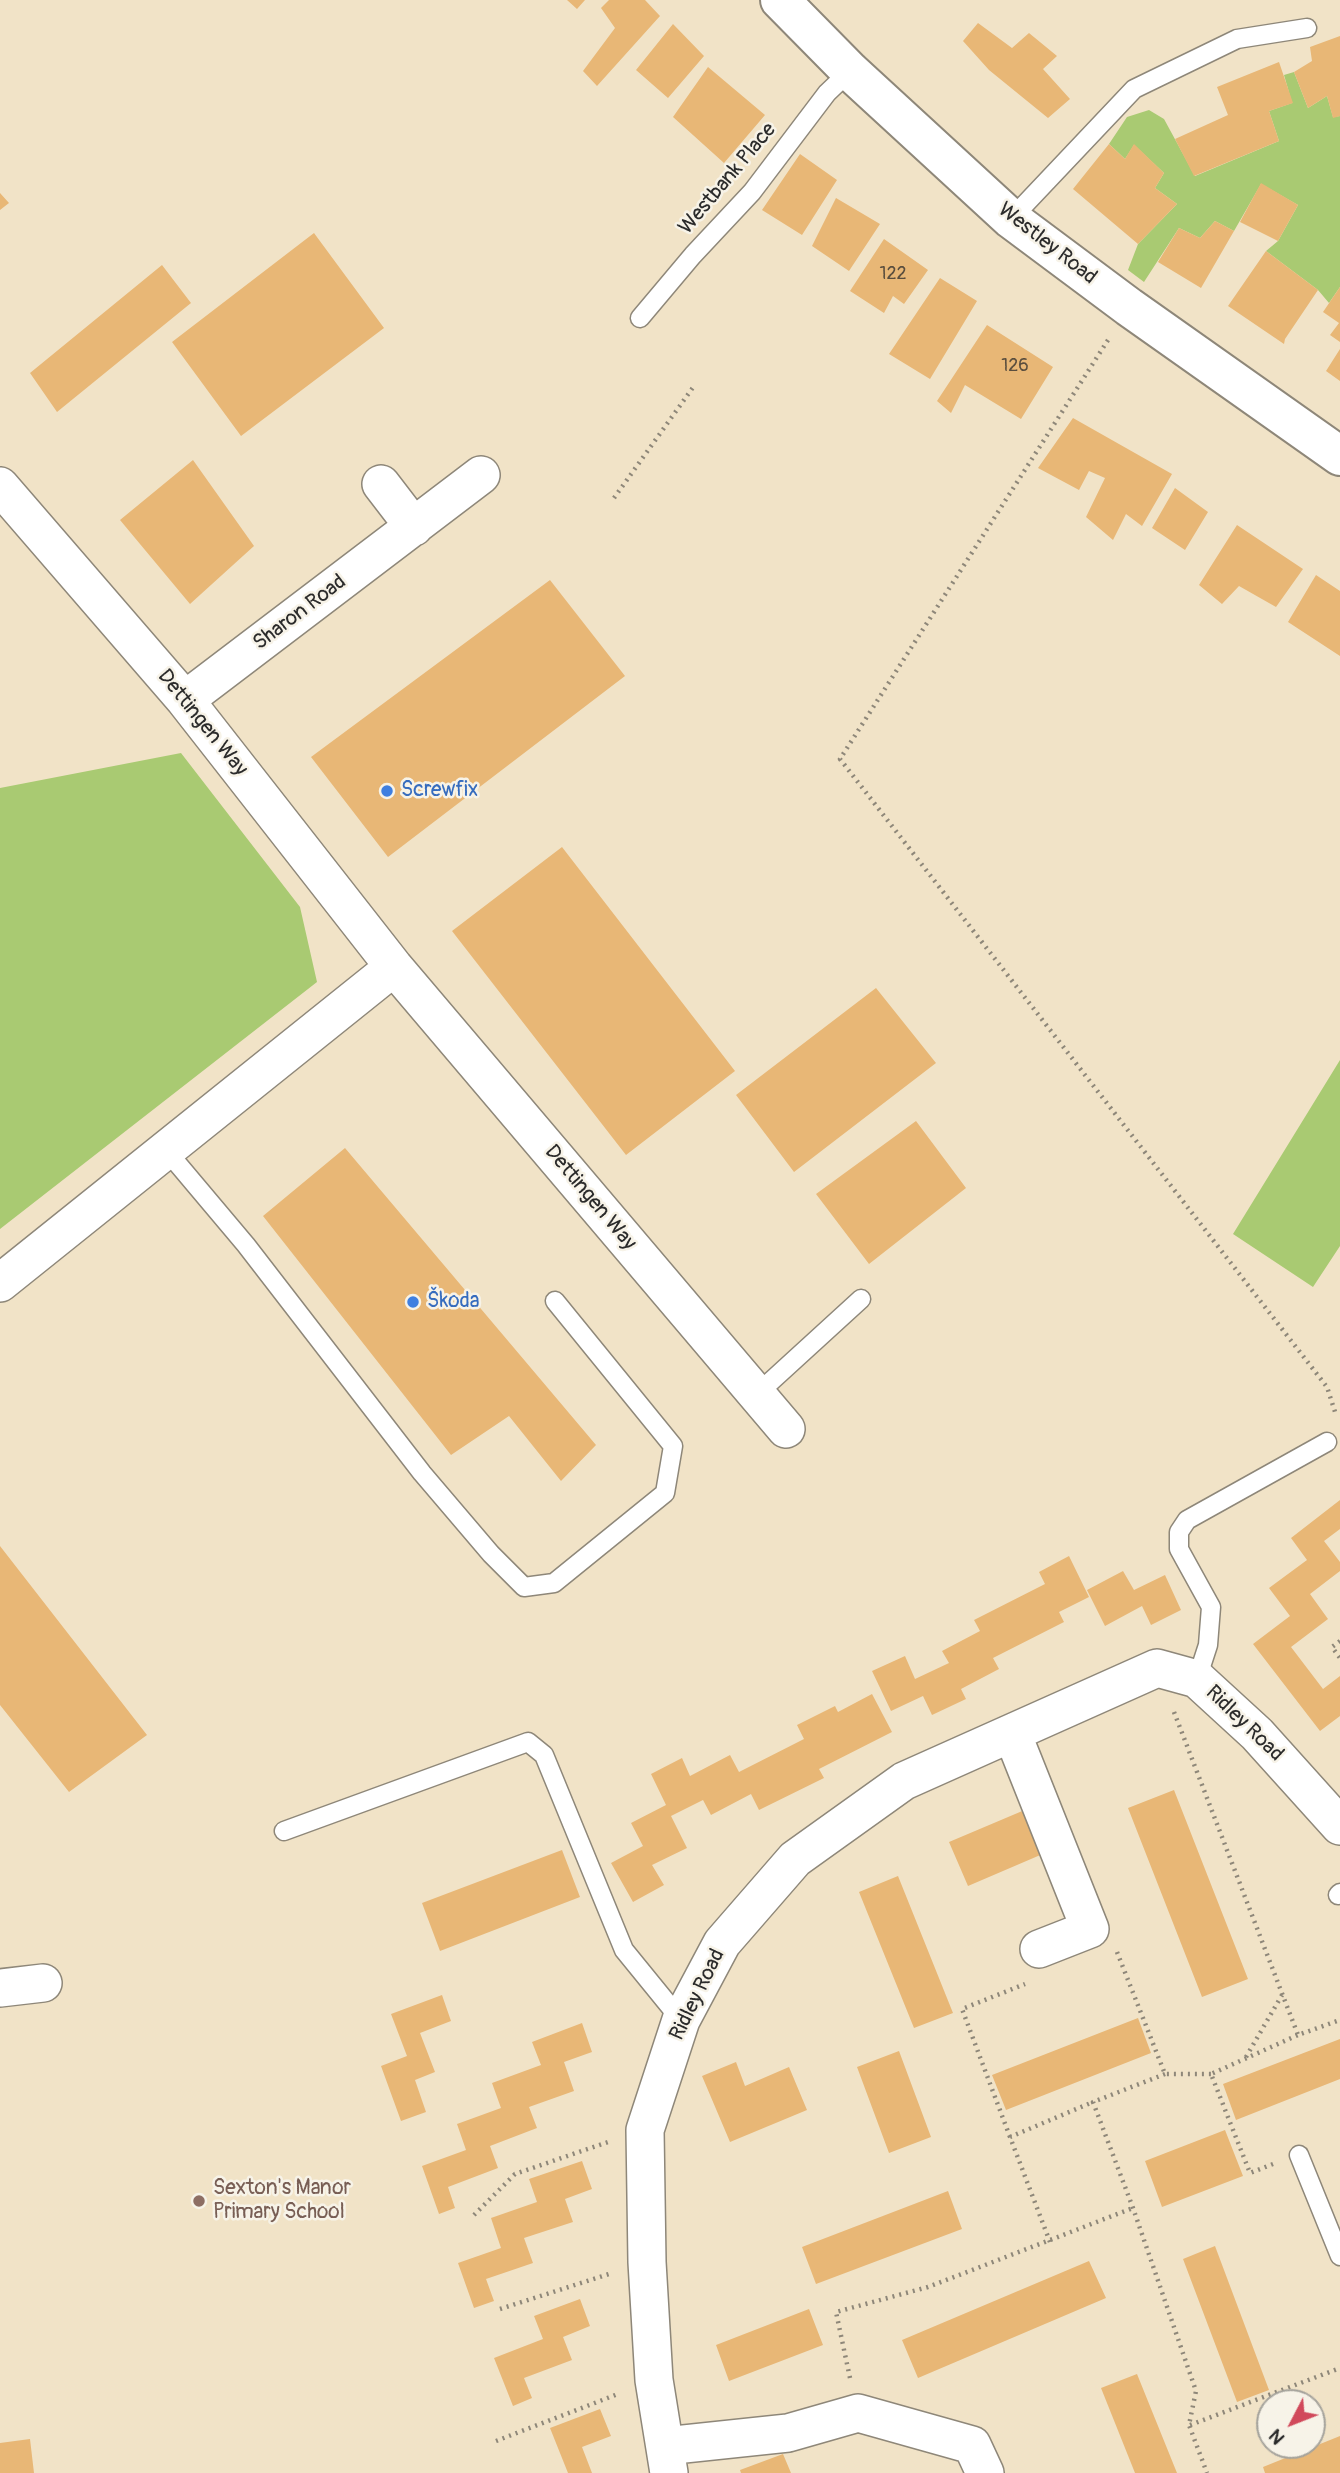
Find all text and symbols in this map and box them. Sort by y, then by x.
street label: Westbank Place [674,118,782,240]
street label: Westley Road [993,198,1101,290]
house number: 122 [879,263,907,285]
house number: 126 [1001,355,1029,377]
street label: Sharon Road [249,570,351,656]
street label: Dettingen Way [151,665,253,781]
place label: Screwfix [401,778,478,804]
marker: Screwfix [379,783,395,799]
street label: Dettingen Way [539,1140,641,1256]
place label: Škoda [427,1289,480,1315]
marker: Škoda [405,1294,421,1310]
street label: Ridley Road [1200,1681,1288,1767]
street label: Ridley Road [665,1945,731,2045]
place label: Sexton's Manor Primary School [213,2176,351,2226]
marker: Sexton's Manor Primary School [191,2193,207,2209]
north arrow [1256,2389,1326,2459]
text: N [1264,2424,1290,2450]

